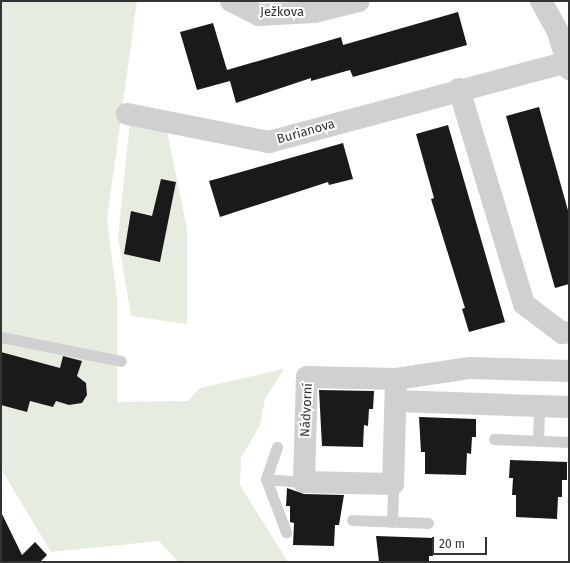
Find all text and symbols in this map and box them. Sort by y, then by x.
street label: Ježkova [260,4,304,20]
street label: Burianova [275,116,337,148]
street label: Nádvorní [298,383,316,437]
scale bar [434,529,489,555]
text: 20 m [439,537,465,551]

